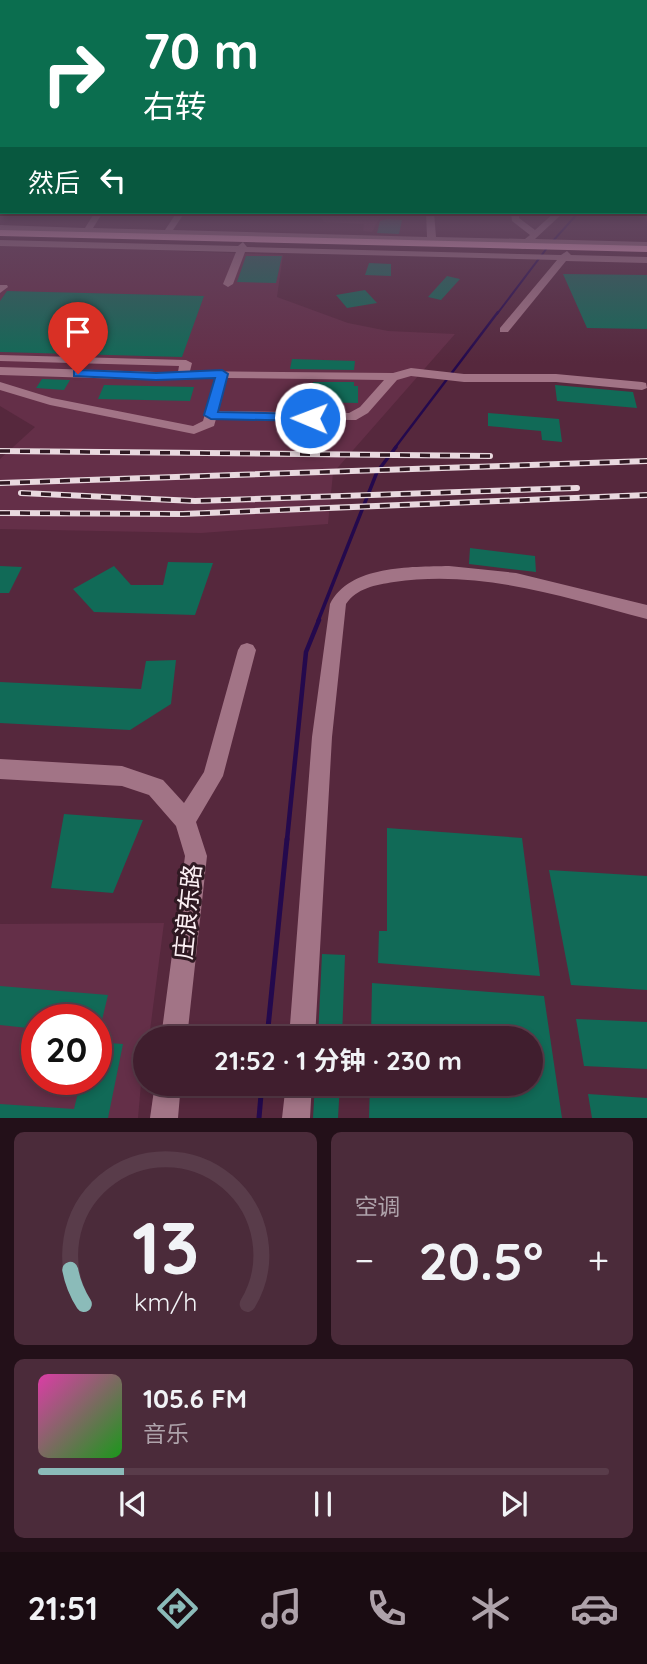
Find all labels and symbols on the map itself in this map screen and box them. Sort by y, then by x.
pin [48,302,108,374]
position arrow [273,381,347,455]
street label: 庄浪东路 [167,863,207,961]
speed limit sign: 20 [21,1004,112,1095]

